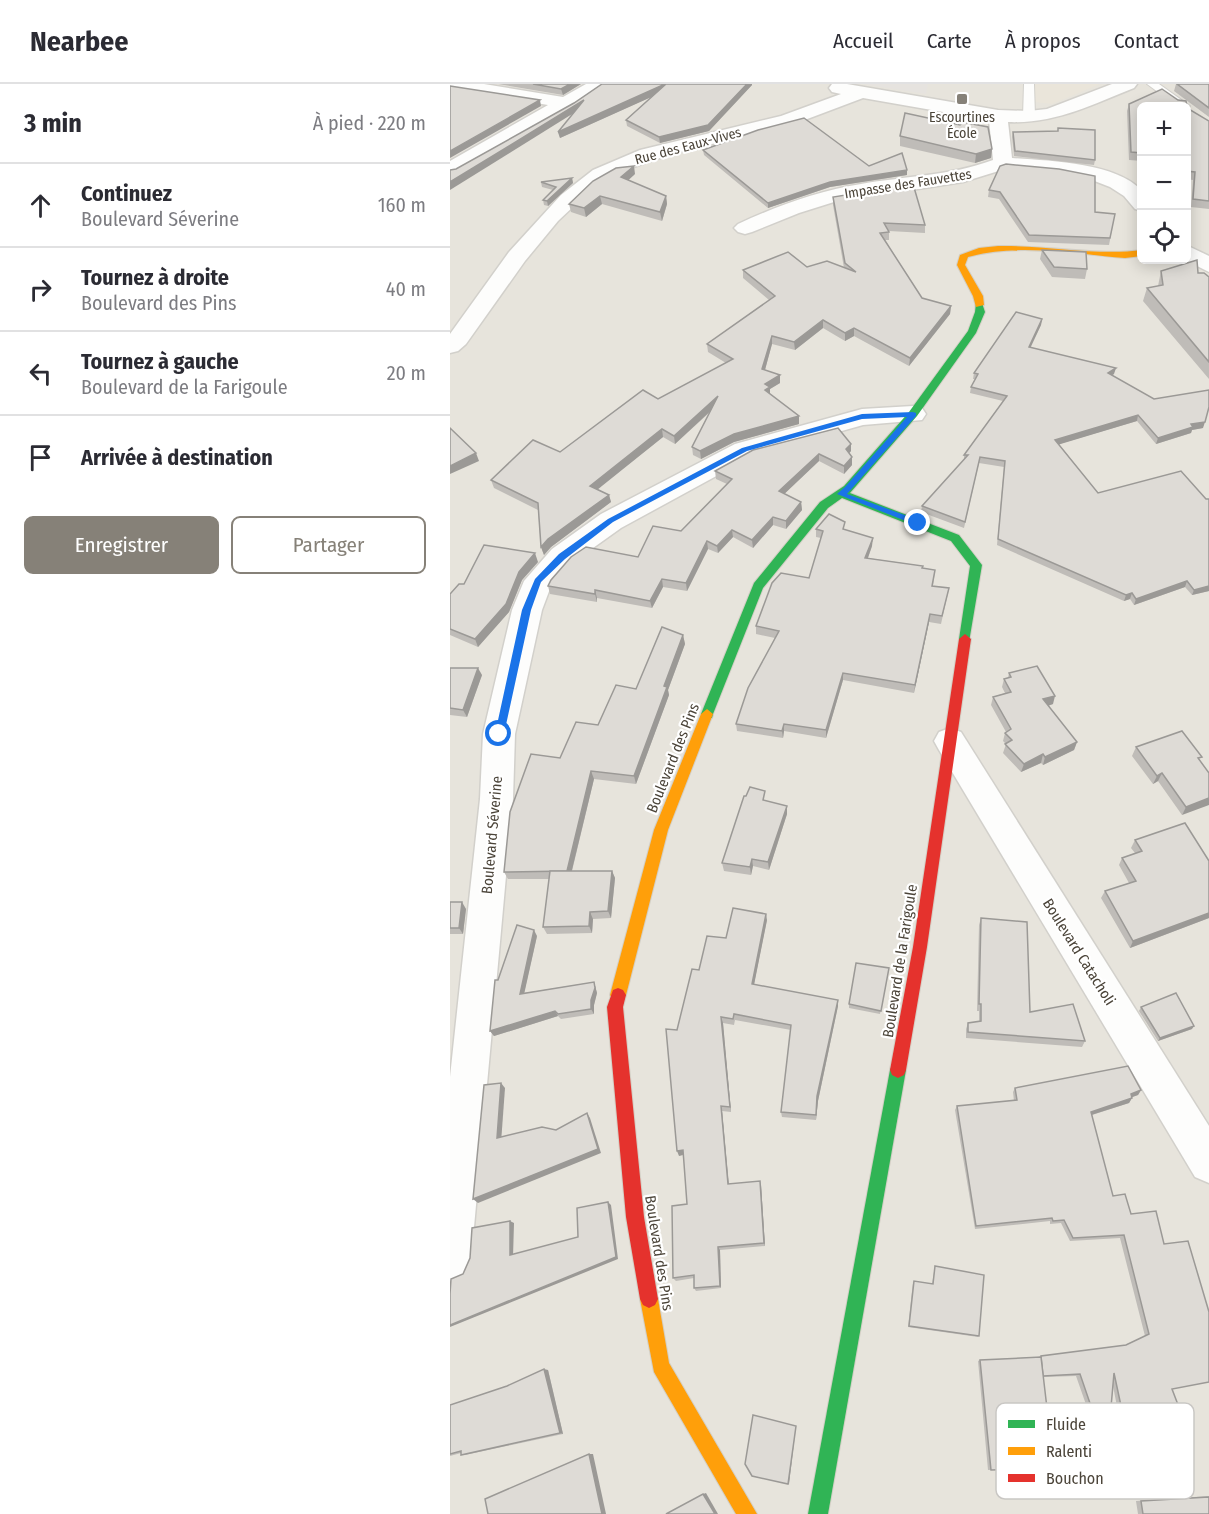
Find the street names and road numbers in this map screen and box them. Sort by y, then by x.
street label: Rue des Eaux-Vives [633,124,743,168]
street label: Impasse des Fauvettes [843,166,973,202]
street label: Boulevard des Pins [643,701,703,815]
street label: Boulevard Séverine [478,775,506,895]
street label: Boulevard de la Farigoule [879,883,921,1039]
street label: Boulevard Catacholi [1039,895,1119,1009]
street label: Boulevard des Pins [641,1194,677,1312]

